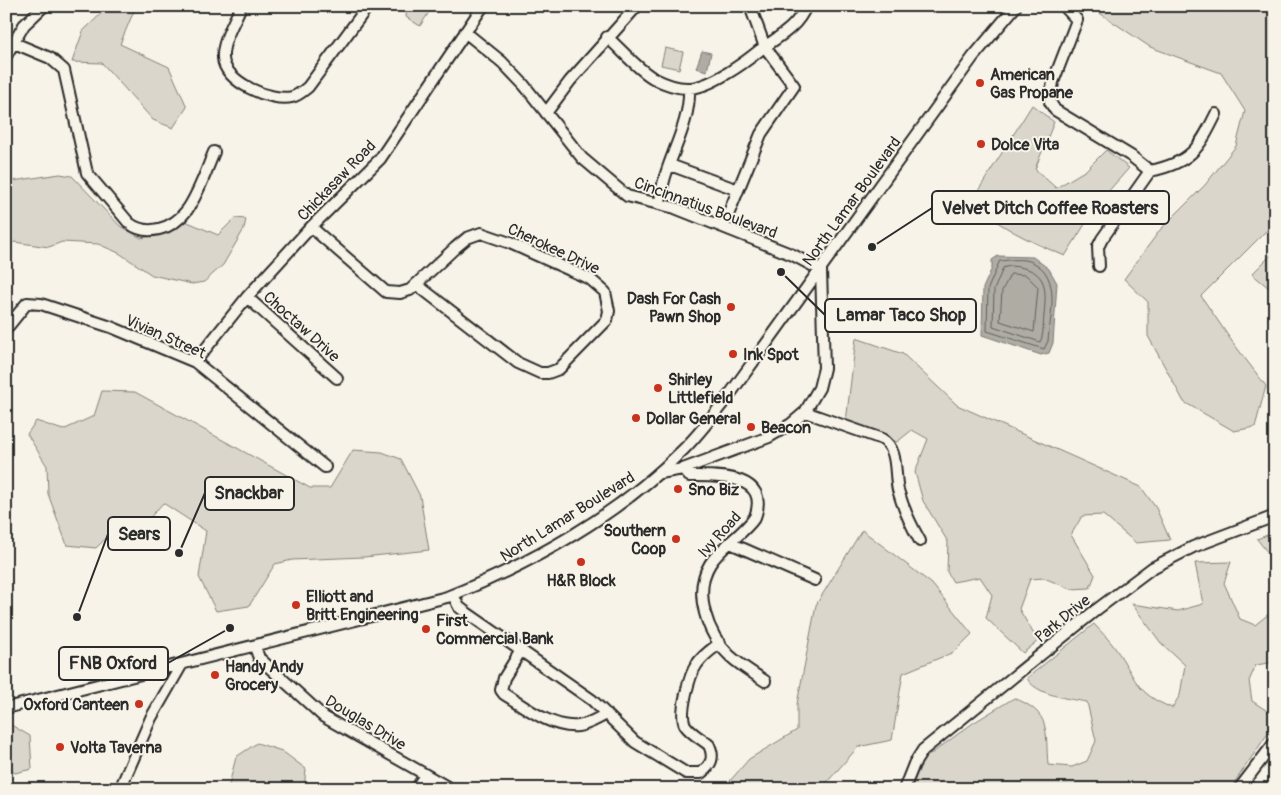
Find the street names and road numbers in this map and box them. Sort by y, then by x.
street label: North Lamar Boulevard [798,133,905,270]
street label: Chickasaw Road [293,136,380,225]
street label: Cincinnatius Boulevard [631,173,780,243]
street label: Cherokee Drive [504,219,603,279]
street label: Choctaw Drive [259,287,344,367]
street label: Vivian Street [122,310,209,364]
street label: North Lamar Boulevard [496,467,639,566]
street label: Ivy Road [694,507,746,562]
street label: Park Drive [1031,590,1095,647]
street label: Douglas Drive [321,691,410,755]

